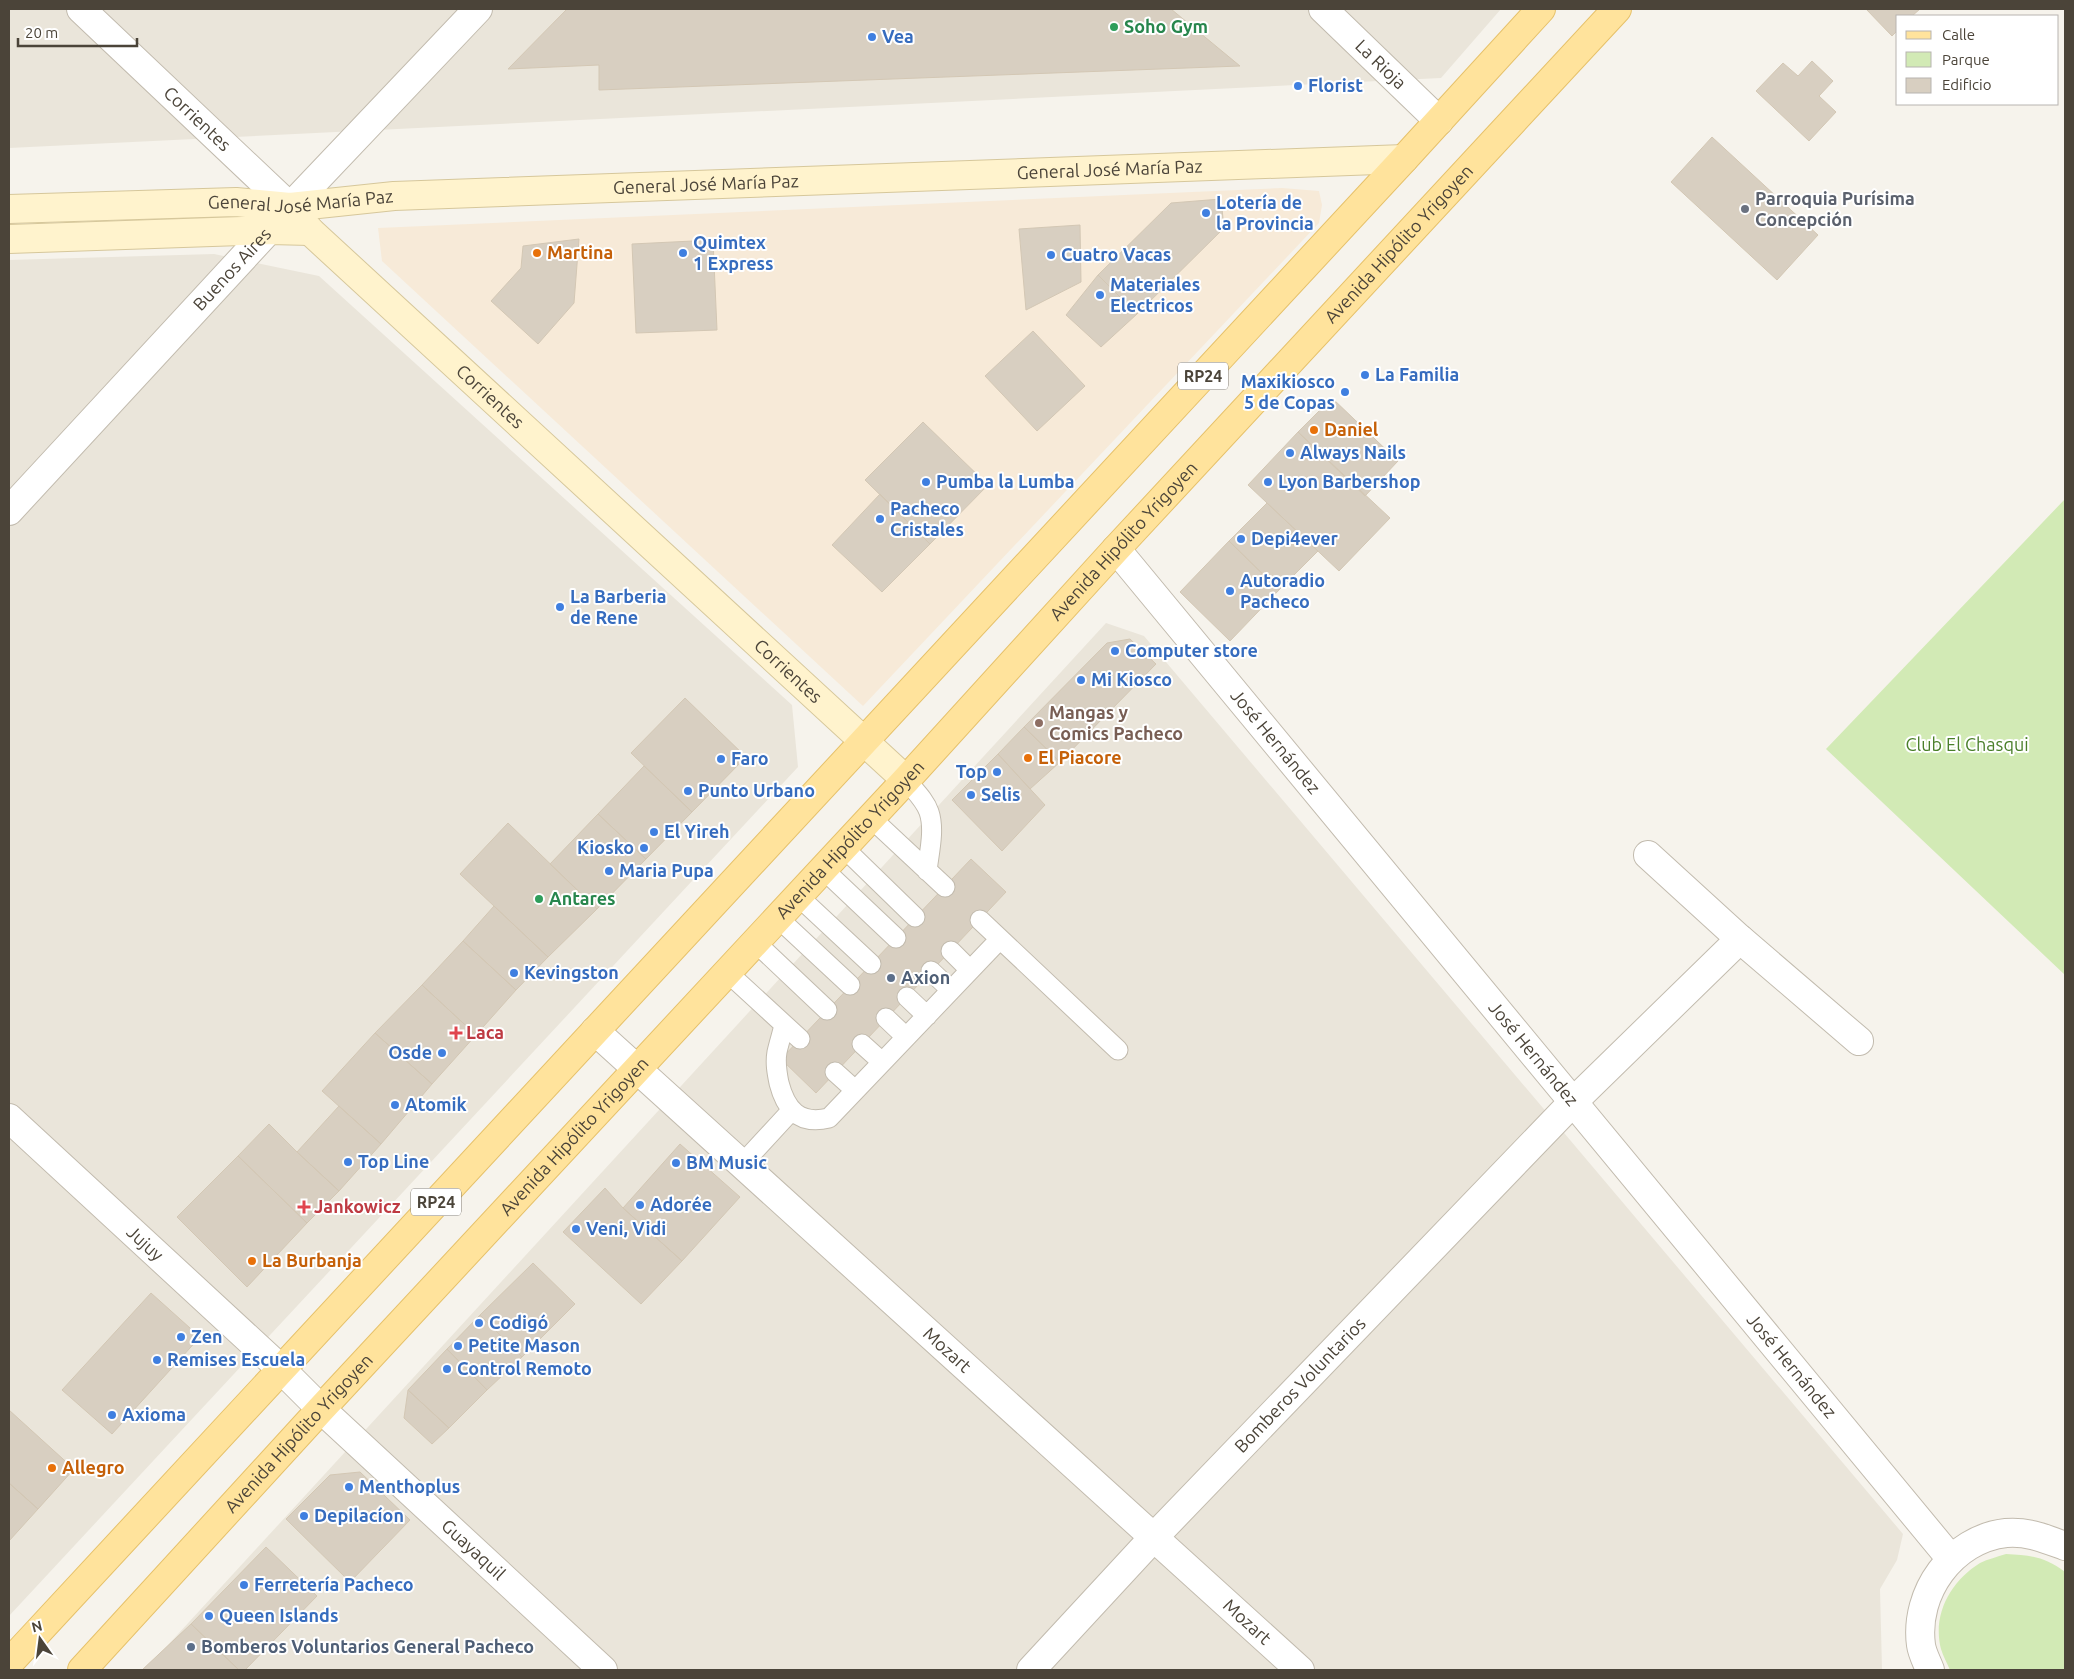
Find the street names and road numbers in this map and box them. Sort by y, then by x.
street label: La Rioja [1352,35,1411,93]
street label: Corrientes [160,82,236,155]
street label: General José María Paz [1016,155,1203,182]
street label: Avenida Hipólito Yrigoyen [1320,160,1476,327]
street label: General José María Paz [613,170,799,197]
street label: General José María Paz [208,185,394,216]
street label: Buenos Aires [189,223,275,314]
street label: Corrientes [453,360,529,432]
road number: RP24 [1178,362,1228,390]
street label: Avenida Hipólito Yrigoyen [1045,457,1201,624]
street label: Corrientes [751,634,827,707]
street label: José Hernández [1227,685,1325,797]
street label: Avenida Hipólito Yrigoyen [771,756,928,922]
street label: José Hernández [1485,997,1583,1109]
street label: Avenida Hipólito Yrigoyen [495,1053,652,1219]
road number: RP24 [411,1188,461,1216]
street label: Jujuy [123,1221,168,1265]
street label: José Hernández [1743,1309,1841,1421]
street label: Bomberos Voluntarios [1230,1313,1369,1456]
street label: Mozart [920,1323,976,1376]
street label: Avenida Hipólito Yrigoyen [220,1349,376,1516]
street label: Guayaquil [438,1515,510,1584]
street label: Mozart [1220,1595,1276,1648]

